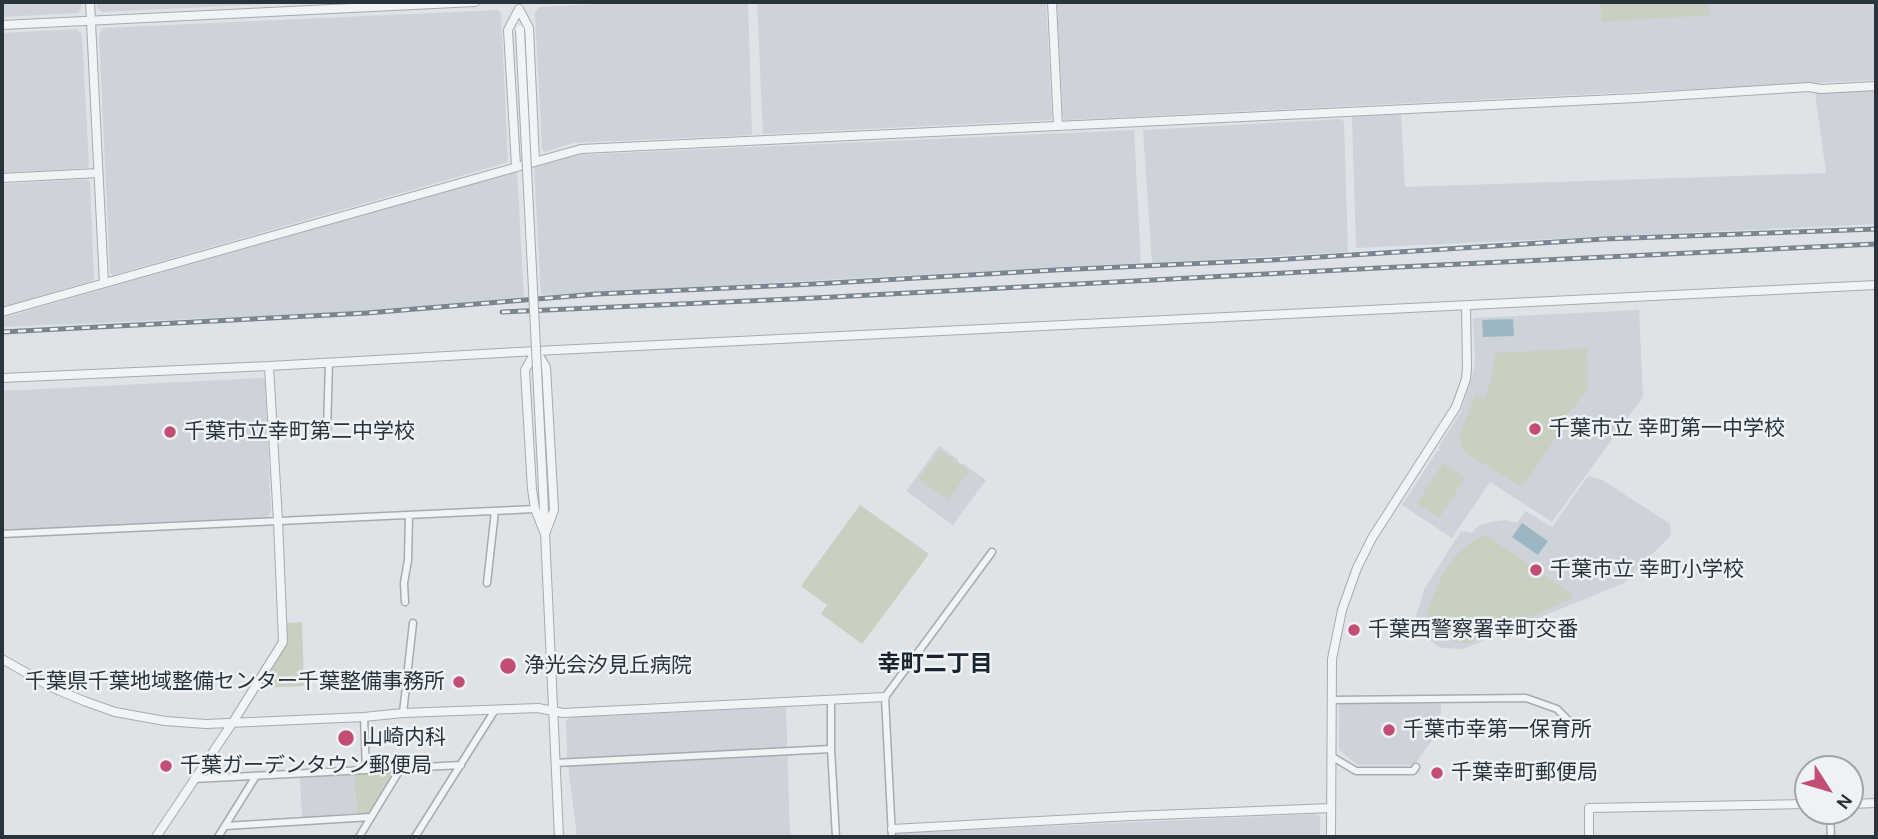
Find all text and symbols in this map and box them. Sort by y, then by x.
place label: 千葉市立 幸町第一中学校 [1549,416,1785,442]
place label: 千葉市立幸町第二中学校 [184,419,415,445]
marker: 千葉市立 幸町第一中学校 [1527,421,1543,437]
marker: 千葉市立幸町第二中学校 [162,424,178,440]
place label: 千葉市立 幸町小学校 [1550,557,1744,583]
marker: 千葉市立 幸町小学校 [1528,562,1544,578]
place label: 千葉西警察署幸町交番 [1368,617,1578,643]
marker: 千葉西警察署幸町交番 [1346,622,1362,638]
district label: 幸町二丁目 [878,650,992,678]
place label: 浄光会汐見丘病院 [524,653,692,679]
marker: 浄光会汐見丘病院 [498,656,518,676]
place label: 千葉県千葉地域整備センター千葉整備事務所 [25,669,445,695]
marker: 千葉県千葉地域整備センター千葉整備事務所 [451,674,467,690]
place label: 千葉市幸第一保育所 [1403,717,1592,743]
marker: 千葉市幸第一保育所 [1381,722,1397,738]
place label: 山崎内科 [362,725,446,751]
marker: 山崎内科 [336,728,356,748]
place label: 千葉ガーデンタウン郵便局 [180,753,432,779]
north arrow [1794,755,1864,825]
marker: 千葉ガーデンタウン郵便局 [158,758,174,774]
place label: 千葉幸町郵便局 [1451,760,1598,786]
marker: 千葉幸町郵便局 [1429,765,1445,781]
text: N [1831,789,1857,813]

